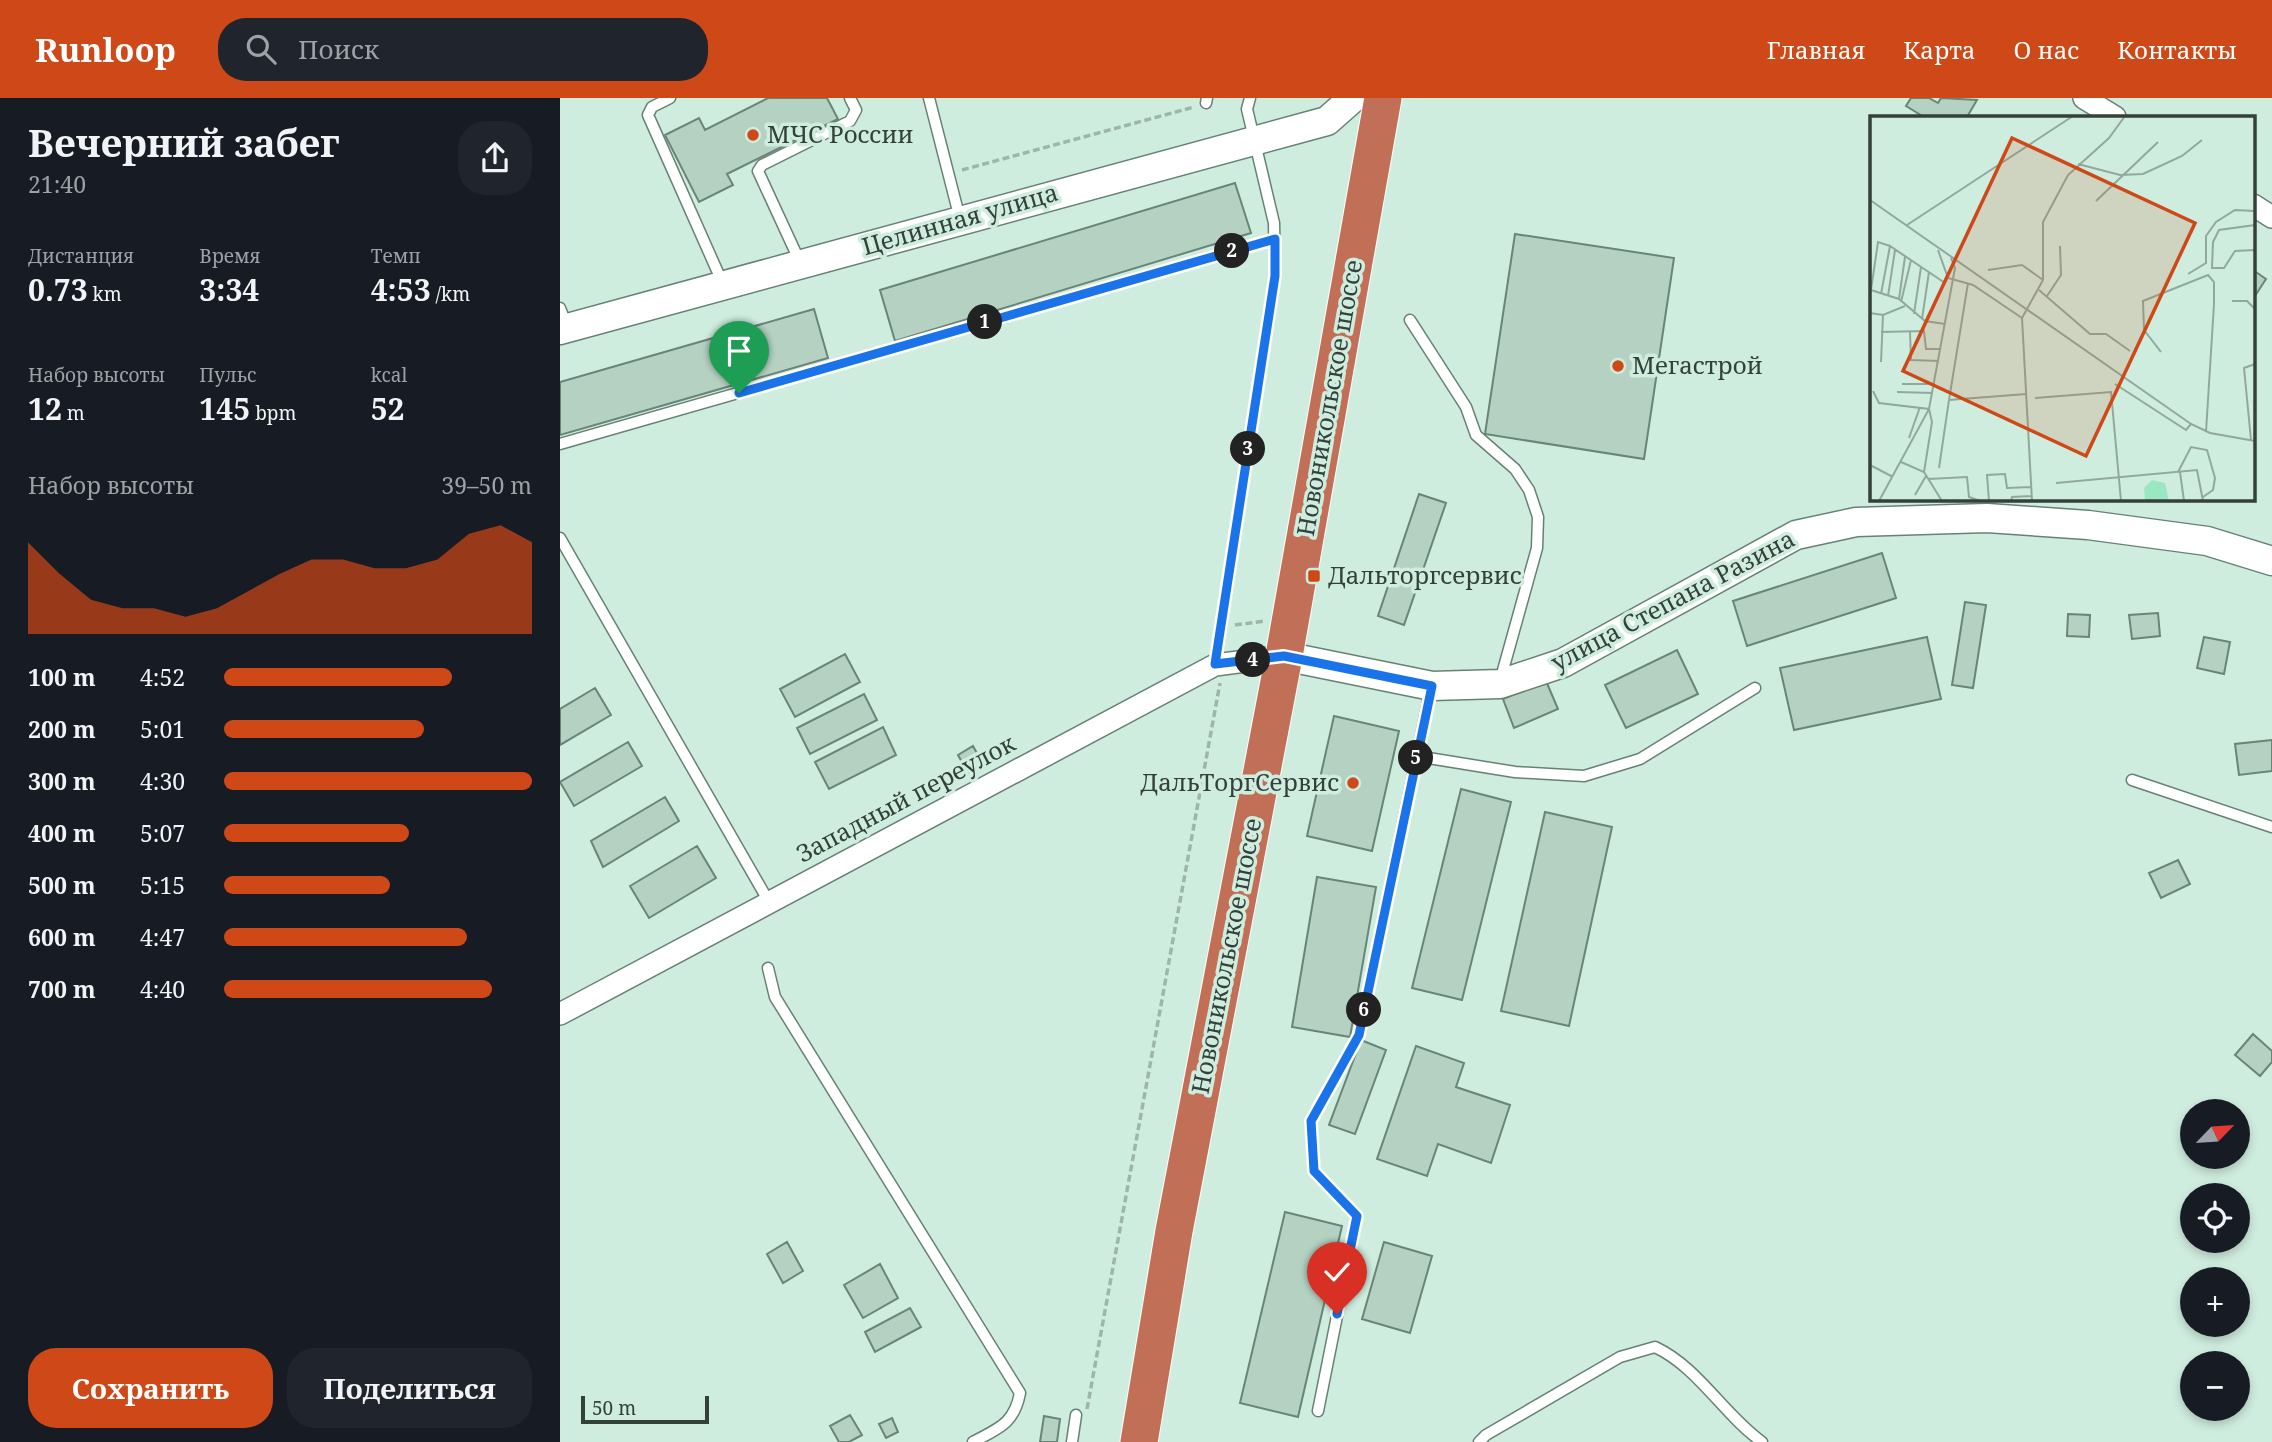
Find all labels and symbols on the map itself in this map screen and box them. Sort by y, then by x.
inset map [1870,116,2254,500]
place label: МЧС России [767,117,914,150]
marker: МЧС России [745,127,761,143]
street label: Целинная улица [858,175,1061,262]
pin: 2 [1214,234,1250,268]
street label: Новоникольское шоссе [1288,257,1369,538]
pin: 1 [968,304,1002,340]
pin [709,321,769,393]
place label: Мегастрой [1632,348,1763,381]
marker: Мегастрой [1610,358,1626,374]
pin: 3 [1230,432,1266,466]
street label: улица Степана Разина [1545,521,1800,678]
place label: Дальторгсервис [1328,558,1522,591]
marker: Дальторгсервис [1306,568,1322,584]
pin: 4 [1236,642,1270,678]
street label: Западный переулок [790,726,1021,869]
pin: 5 [1398,740,1434,776]
place label: ДальТоргСервис [1140,765,1339,798]
marker: ДальТоргСервис [1345,775,1361,791]
street label: Новоникольское шоссе [1183,815,1268,1096]
pin: 6 [1346,992,1382,1028]
north arrow [2180,1099,2250,1169]
pin [1307,1242,1367,1314]
scale bar [581,1393,709,1425]

